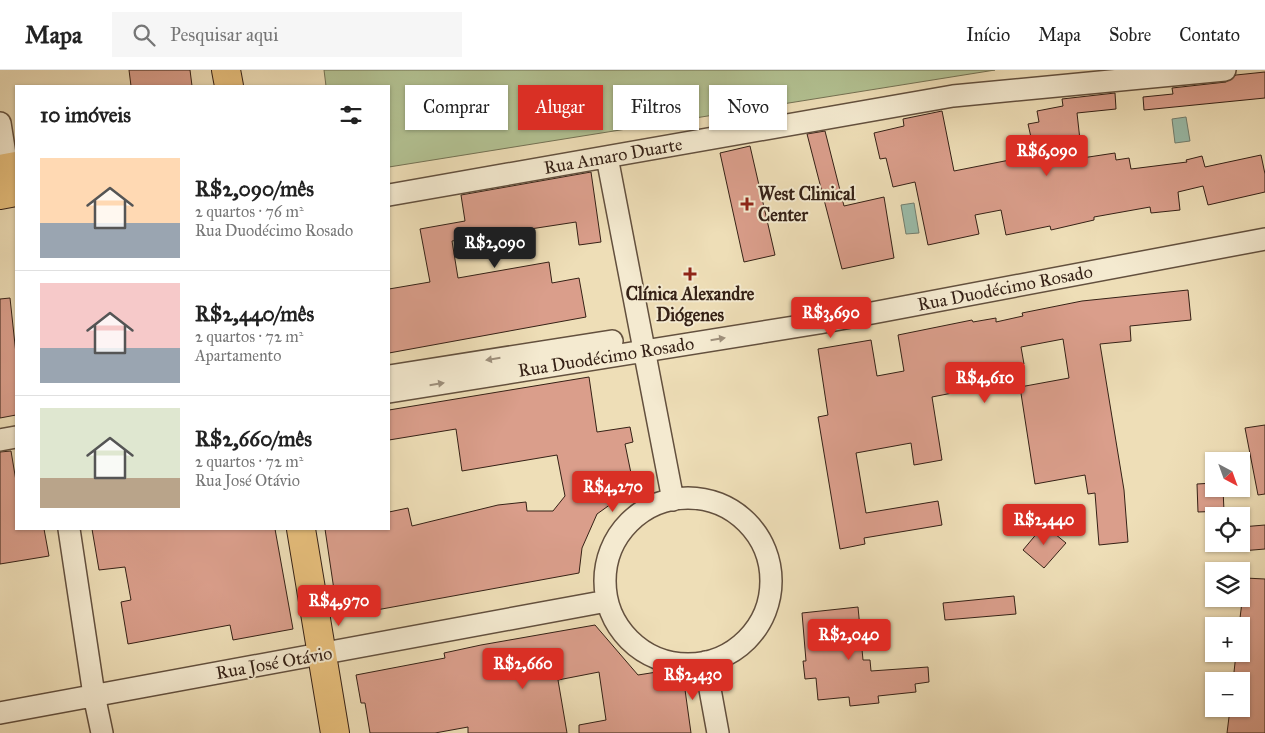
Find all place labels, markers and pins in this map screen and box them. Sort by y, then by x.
pin: R$6,090 [1001,134,1093,177]
place label: West Clinical Center [758,183,857,226]
marker: West Clinical Center [740,197,754,211]
pin: R$2,090 [449,226,541,269]
marker: Clínica Alexandre Diógenes [683,267,697,281]
place label: Clínica Alexandre Diógenes [626,283,755,327]
pin: R$3,690 [785,296,877,339]
pin: R$4,610 [939,362,1031,404]
pin: R$4,270 [567,470,659,513]
pin: R$2,440 [998,504,1090,546]
pin: R$4,970 [293,584,385,627]
pin: R$2,040 [803,618,895,661]
pin: R$2,660 [477,648,569,690]
pin: R$2,430 [647,658,739,701]

